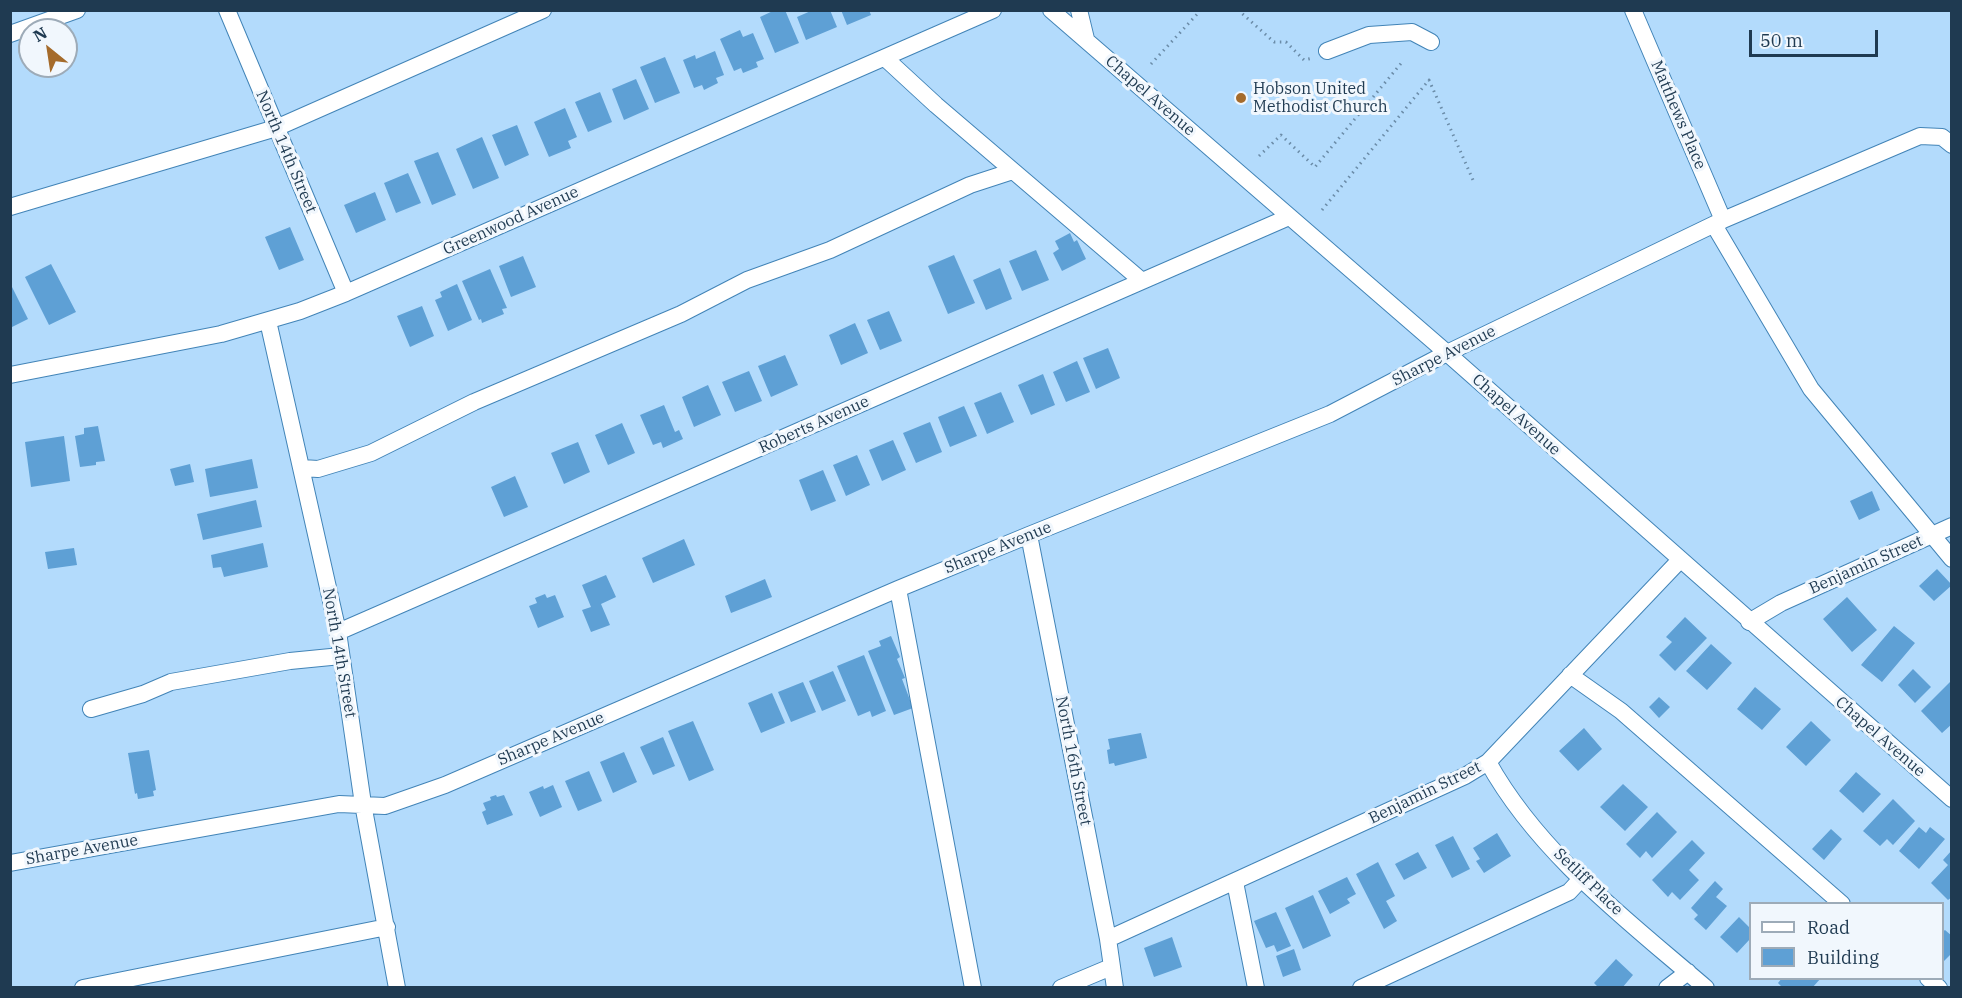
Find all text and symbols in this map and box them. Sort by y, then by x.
north arrow [18,18,78,78]
scale bar [1752,18,1881,56]
text: N [30,22,50,46]
text: 50 m [1760,29,1803,52]
street label: Chapel Avenue [1101,52,1199,140]
street label: Matthews Place [1646,58,1710,172]
place label: Hobson United Methodist Church [1253,79,1388,117]
street label: North 14th Street [251,88,321,216]
marker: Hobson United Methodist Church [1234,91,1248,105]
street label: Greenwood Avenue [440,182,582,260]
street label: Sharpe Avenue [1389,322,1499,390]
street label: Chapel Avenue [1468,370,1564,460]
street label: Roberts Avenue [756,392,872,458]
street label: Sharpe Avenue [942,518,1054,578]
street label: Benjamin Street [1806,531,1926,599]
street label: North 14th Street [318,587,360,719]
street label: Chapel Avenue [1831,693,1929,781]
street label: North 16th Street [1051,695,1095,827]
street label: Sharpe Avenue [495,708,607,770]
street label: Benjamin Street [1366,758,1484,828]
street label: Sharpe Avenue [24,831,140,869]
street label: Setliff Place [1550,844,1626,920]
legend [1749,902,1944,980]
text: Road [1807,916,1850,939]
text: Building [1807,946,1879,969]

